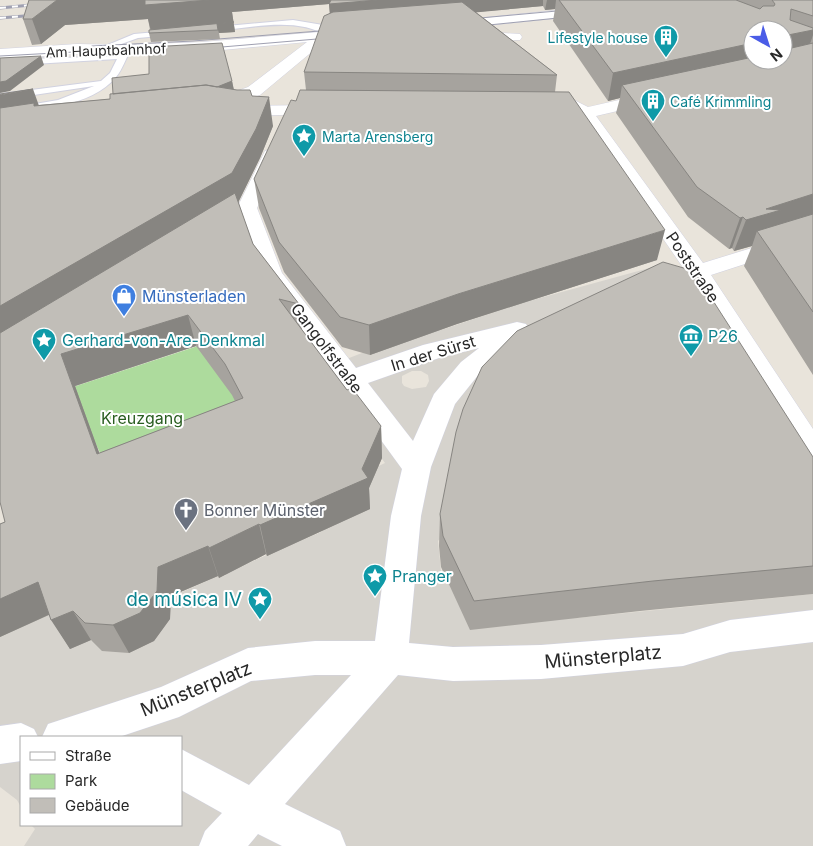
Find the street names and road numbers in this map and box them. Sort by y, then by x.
street label: Am Hauptbahnhof [45,39,167,61]
street label: Poststraße [662,228,724,306]
street label: Gangolfstraße [287,299,367,397]
street label: In der Sürst [388,331,478,375]
street label: Münsterplatz [543,640,663,674]
street label: Münsterplatz [137,656,255,722]

